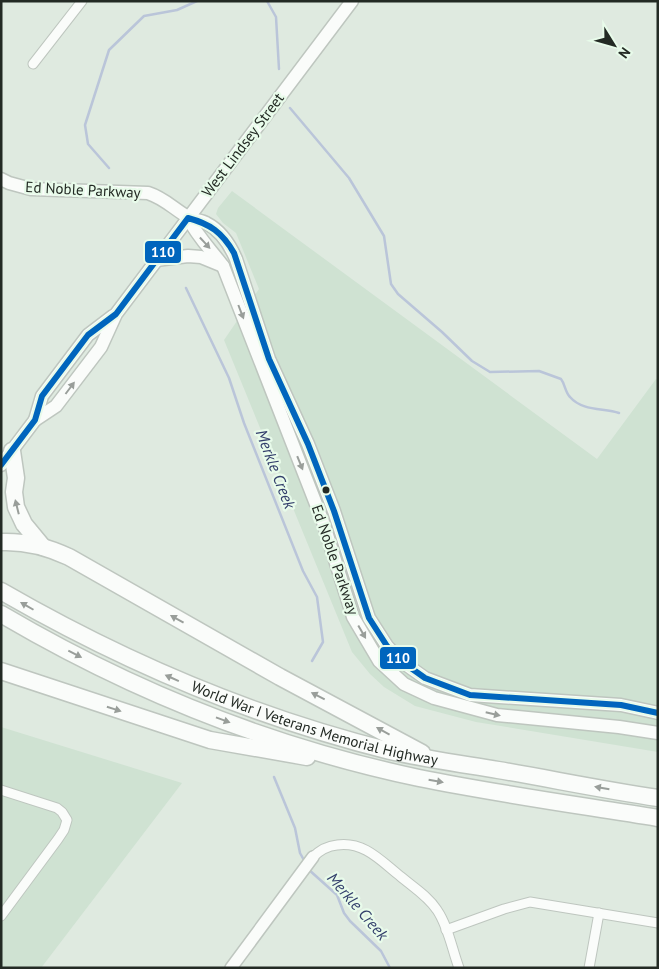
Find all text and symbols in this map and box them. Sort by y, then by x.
north arrow [589,20,639,70]
text: N [614,44,634,62]
street label: West Lindsey Street [197,89,288,200]
street label: Ed Noble Parkway [25,177,141,202]
one-way arrow [199,236,211,248]
line badge: 110 [144,240,182,264]
text: 110 [151,243,175,261]
one-way arrow [237,305,245,320]
one-way arrow [65,381,75,394]
water label: Merkle Creek [252,427,301,512]
one-way arrow [296,456,304,470]
unlabelled marker [321,485,331,495]
one-way arrow [13,500,21,515]
street label: Ed Noble Parkway [308,502,363,617]
one-way arrow [20,601,33,610]
one-way arrow [171,614,184,623]
one-way arrow [357,625,366,638]
line badge: 110 [379,646,417,670]
text: 110 [386,649,410,667]
one-way arrow [67,650,82,658]
one-way arrow [165,674,179,682]
street label: World War I Veterans Memorial Highway [189,676,439,769]
one-way arrow [310,692,325,700]
one-way arrow [107,705,122,713]
one-way arrow [486,710,501,718]
one-way arrow [216,716,231,724]
one-way arrow [376,726,389,735]
one-way arrow [428,777,444,785]
one-way arrow [594,784,610,792]
water label: Merkle Creek [323,868,393,945]

